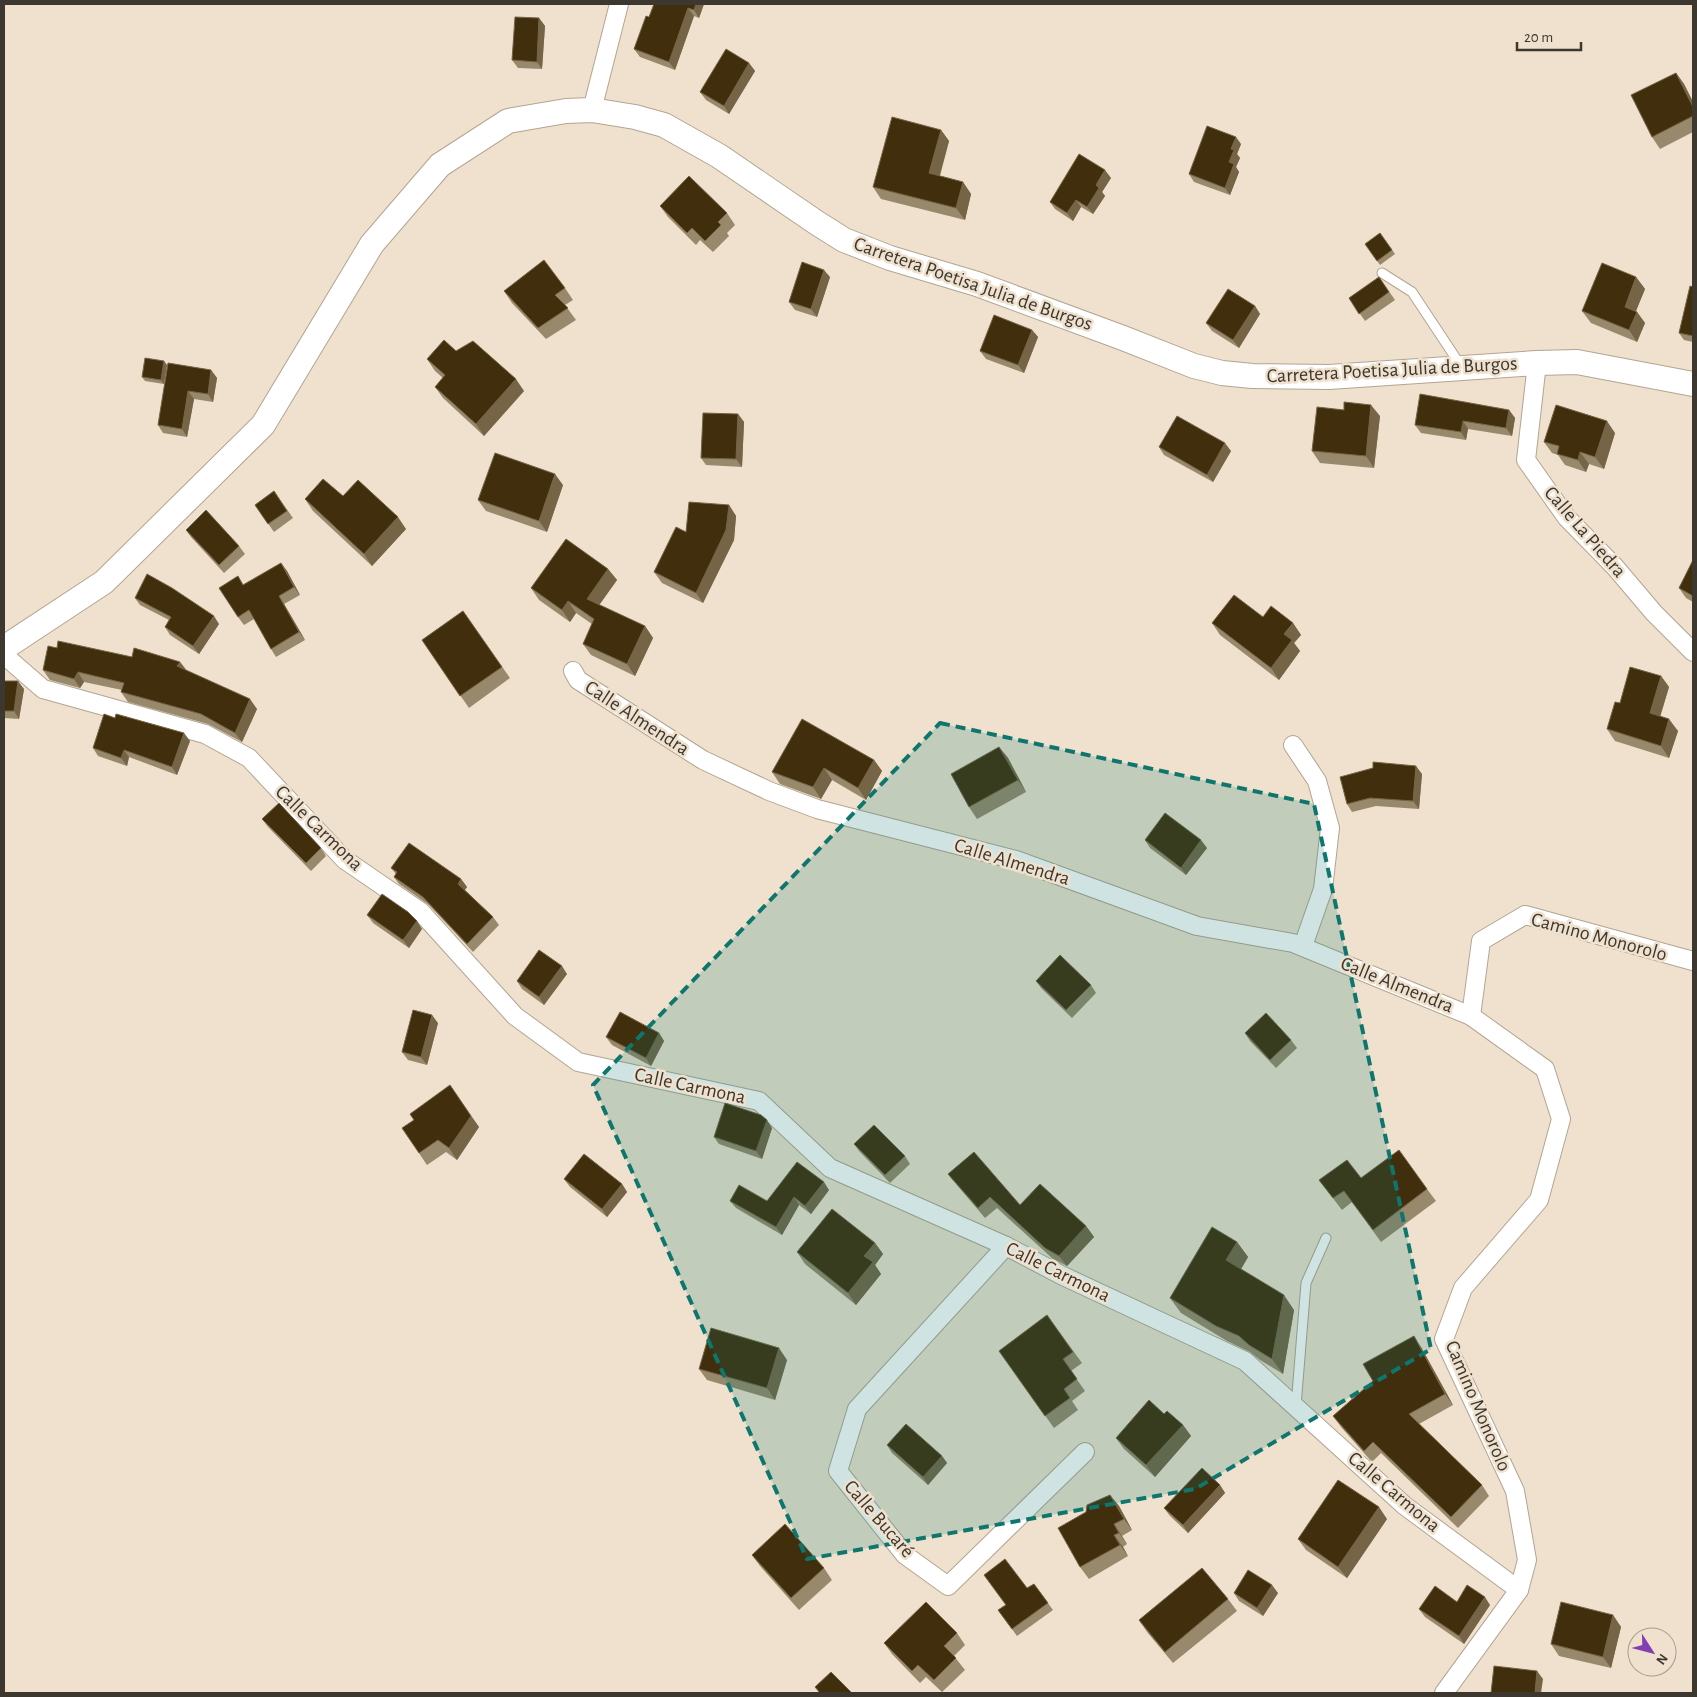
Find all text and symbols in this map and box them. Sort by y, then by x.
scale bar [1517,20,1581,52]
text: 20 m [1524,30,1553,45]
street label: Carretera Poetisa Julia de Burgos [851,234,1095,334]
street label: Carretera Poetisa Julia de Burgos [1266,353,1518,387]
street label: Calle La Piedra [1540,483,1630,581]
street label: Calle Almendra [581,677,693,759]
street label: Calle Carmona [271,782,367,874]
street label: Calle Almendra [952,835,1072,889]
street label: Camino Monorolo [1529,909,1669,965]
street label: Calle Almendra [1338,953,1456,1017]
street label: Calle Carmona [633,1064,747,1108]
street label: Calle Carmona [1003,1238,1113,1306]
street label: Camino Monorolo [1442,1338,1514,1474]
street label: Calle Carmona [1344,1448,1444,1536]
street label: Calle Bucaré [840,1477,918,1561]
north arrow [1627,1627,1677,1677]
text: N [1653,1651,1670,1667]

